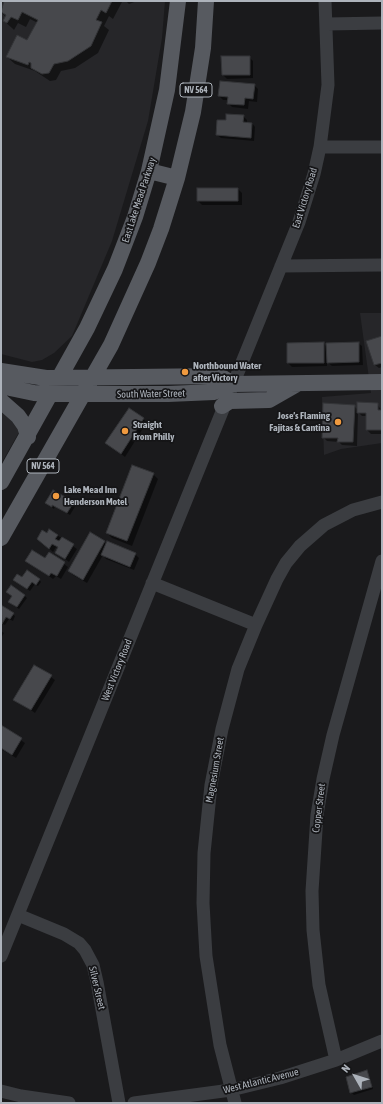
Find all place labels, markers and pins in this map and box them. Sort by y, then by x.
place label: Northbound Water after Victory [193,360,261,384]
marker: Northbound Water after Victory [180,367,190,377]
place label: Jose’s Flaming Fajitas & Cantina [269,410,330,434]
marker: Jose’s Flaming Fajitas & Cantina [333,417,343,427]
place label: Straight From Philly [133,419,174,442]
marker: Straight From Philly [120,426,130,436]
place label: Lake Mead Inn Henderson Motel [64,484,127,508]
marker: Lake Mead Inn Henderson Motel [51,491,61,501]

